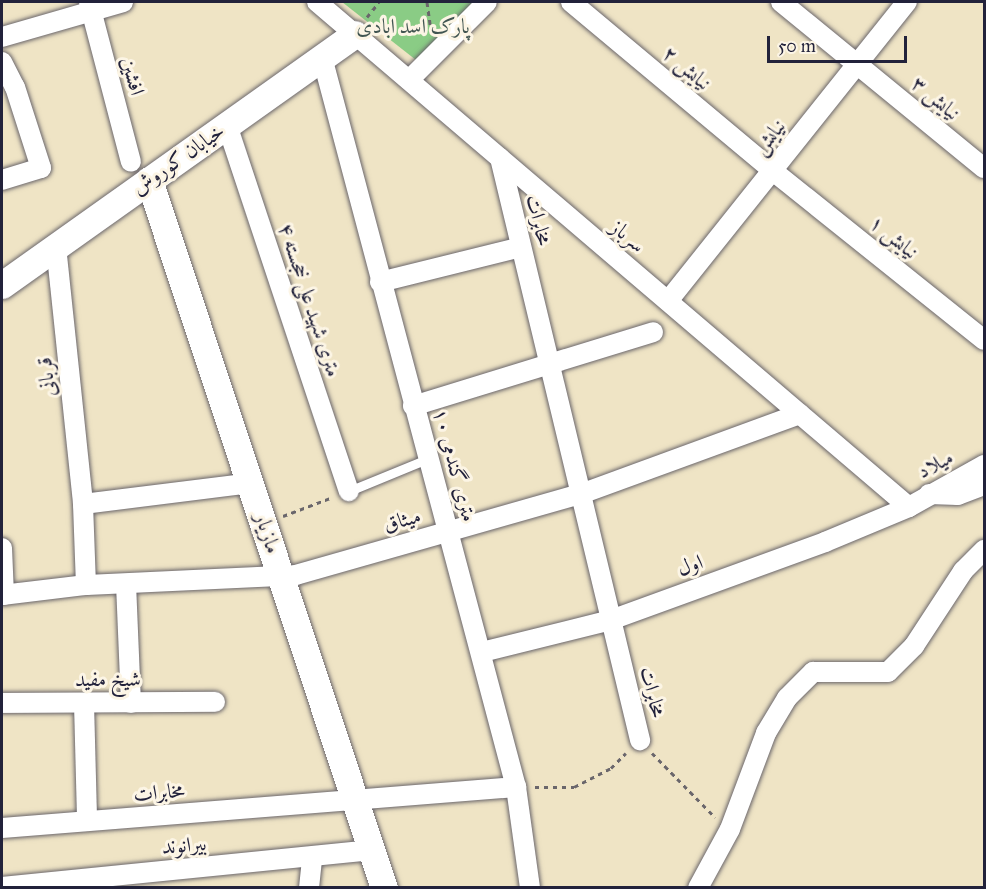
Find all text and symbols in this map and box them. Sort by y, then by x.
park label: پارک اسد ابادی [356,13,470,39]
scale bar [770,24,910,62]
text: 50 m [778,35,816,57]
street label: نیایش ۲ [658,40,716,96]
street label: افشین [116,54,150,98]
street label: نیایش ۳ [907,70,965,126]
street label: نیایش [747,114,791,160]
street label: خیابان کوروش [127,118,229,200]
street label: مخابرات [521,192,557,248]
street label: نیایش ۱ [864,210,924,264]
street label: سرباز [605,214,651,258]
street label: ۴ متری شهید علی خجسته [273,220,347,380]
street label: قربانی [31,356,61,398]
street label: ۱۰ متری گندمی [428,406,482,524]
street label: میلاد [913,444,957,484]
street label: میثاق [380,503,424,537]
street label: مازیار [250,510,286,556]
street label: اول [674,549,706,581]
street label: مخابرات [635,664,671,720]
street label: شیخ مفید [75,666,141,692]
street label: مخابرات [132,777,186,807]
street label: بیرانوند [160,830,208,860]

